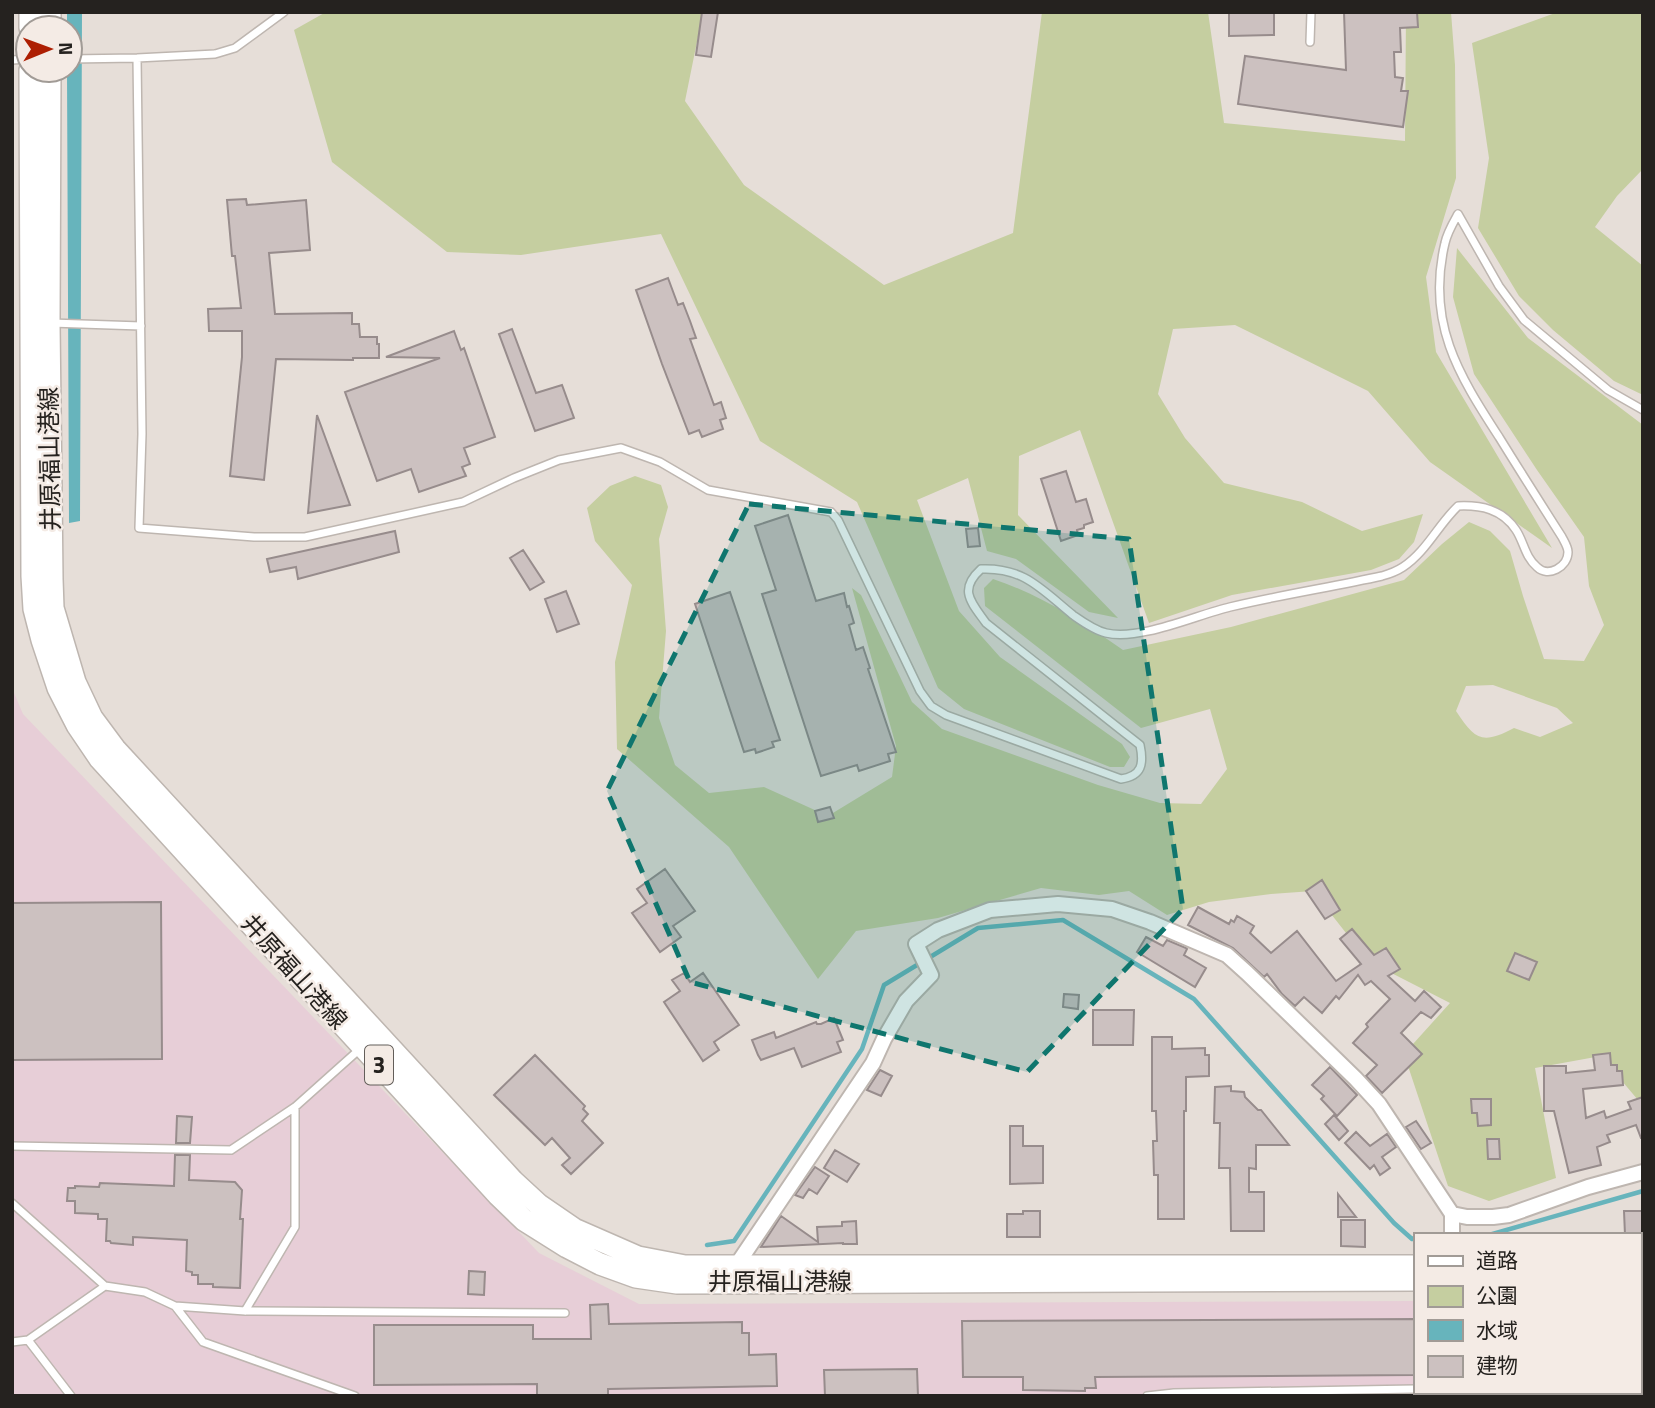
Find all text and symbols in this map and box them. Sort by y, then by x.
north arrow [14,14,84,84]
text: N [52,42,81,56]
street label: 井原福山港線 [30,387,68,531]
street label: 井原福山港線 [233,906,356,1037]
road number: 3 [365,1046,393,1084]
legend [1414,1233,1641,1394]
text: 道路 [1476,1244,1518,1276]
street label: 井原福山港線 [708,1263,852,1299]
text: 公園 [1476,1279,1518,1311]
text: 水域 [1476,1314,1518,1346]
text: 建物 [1476,1349,1518,1381]

